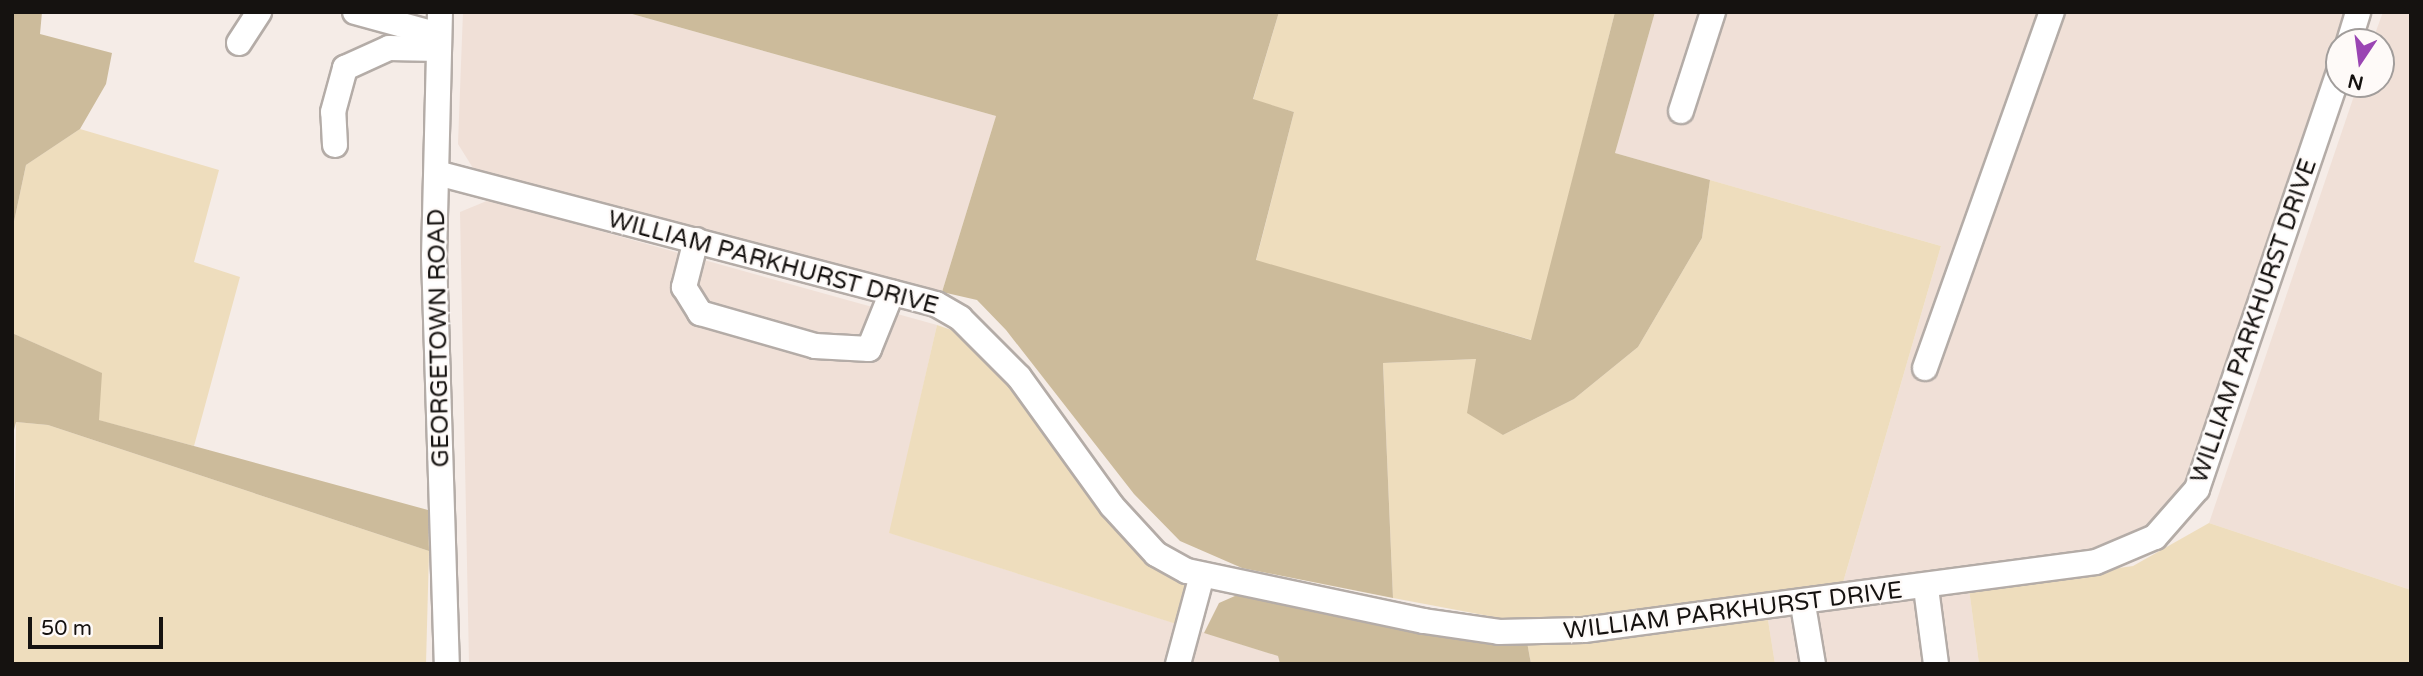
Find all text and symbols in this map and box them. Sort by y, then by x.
north arrow [2325,28,2395,98]
text: N [2346,69,2366,94]
street label: WILLIAM PARKHURST DRIVE [2185,155,2323,487]
street label: WILLIAM PARKHURST DRIVE [605,205,941,321]
street label: GEORGETOWN ROAD [422,208,456,468]
street label: WILLIAM PARKHURST DRIVE [1562,576,1904,646]
scale bar [32,602,166,646]
text: 50 m [41,616,92,641]

